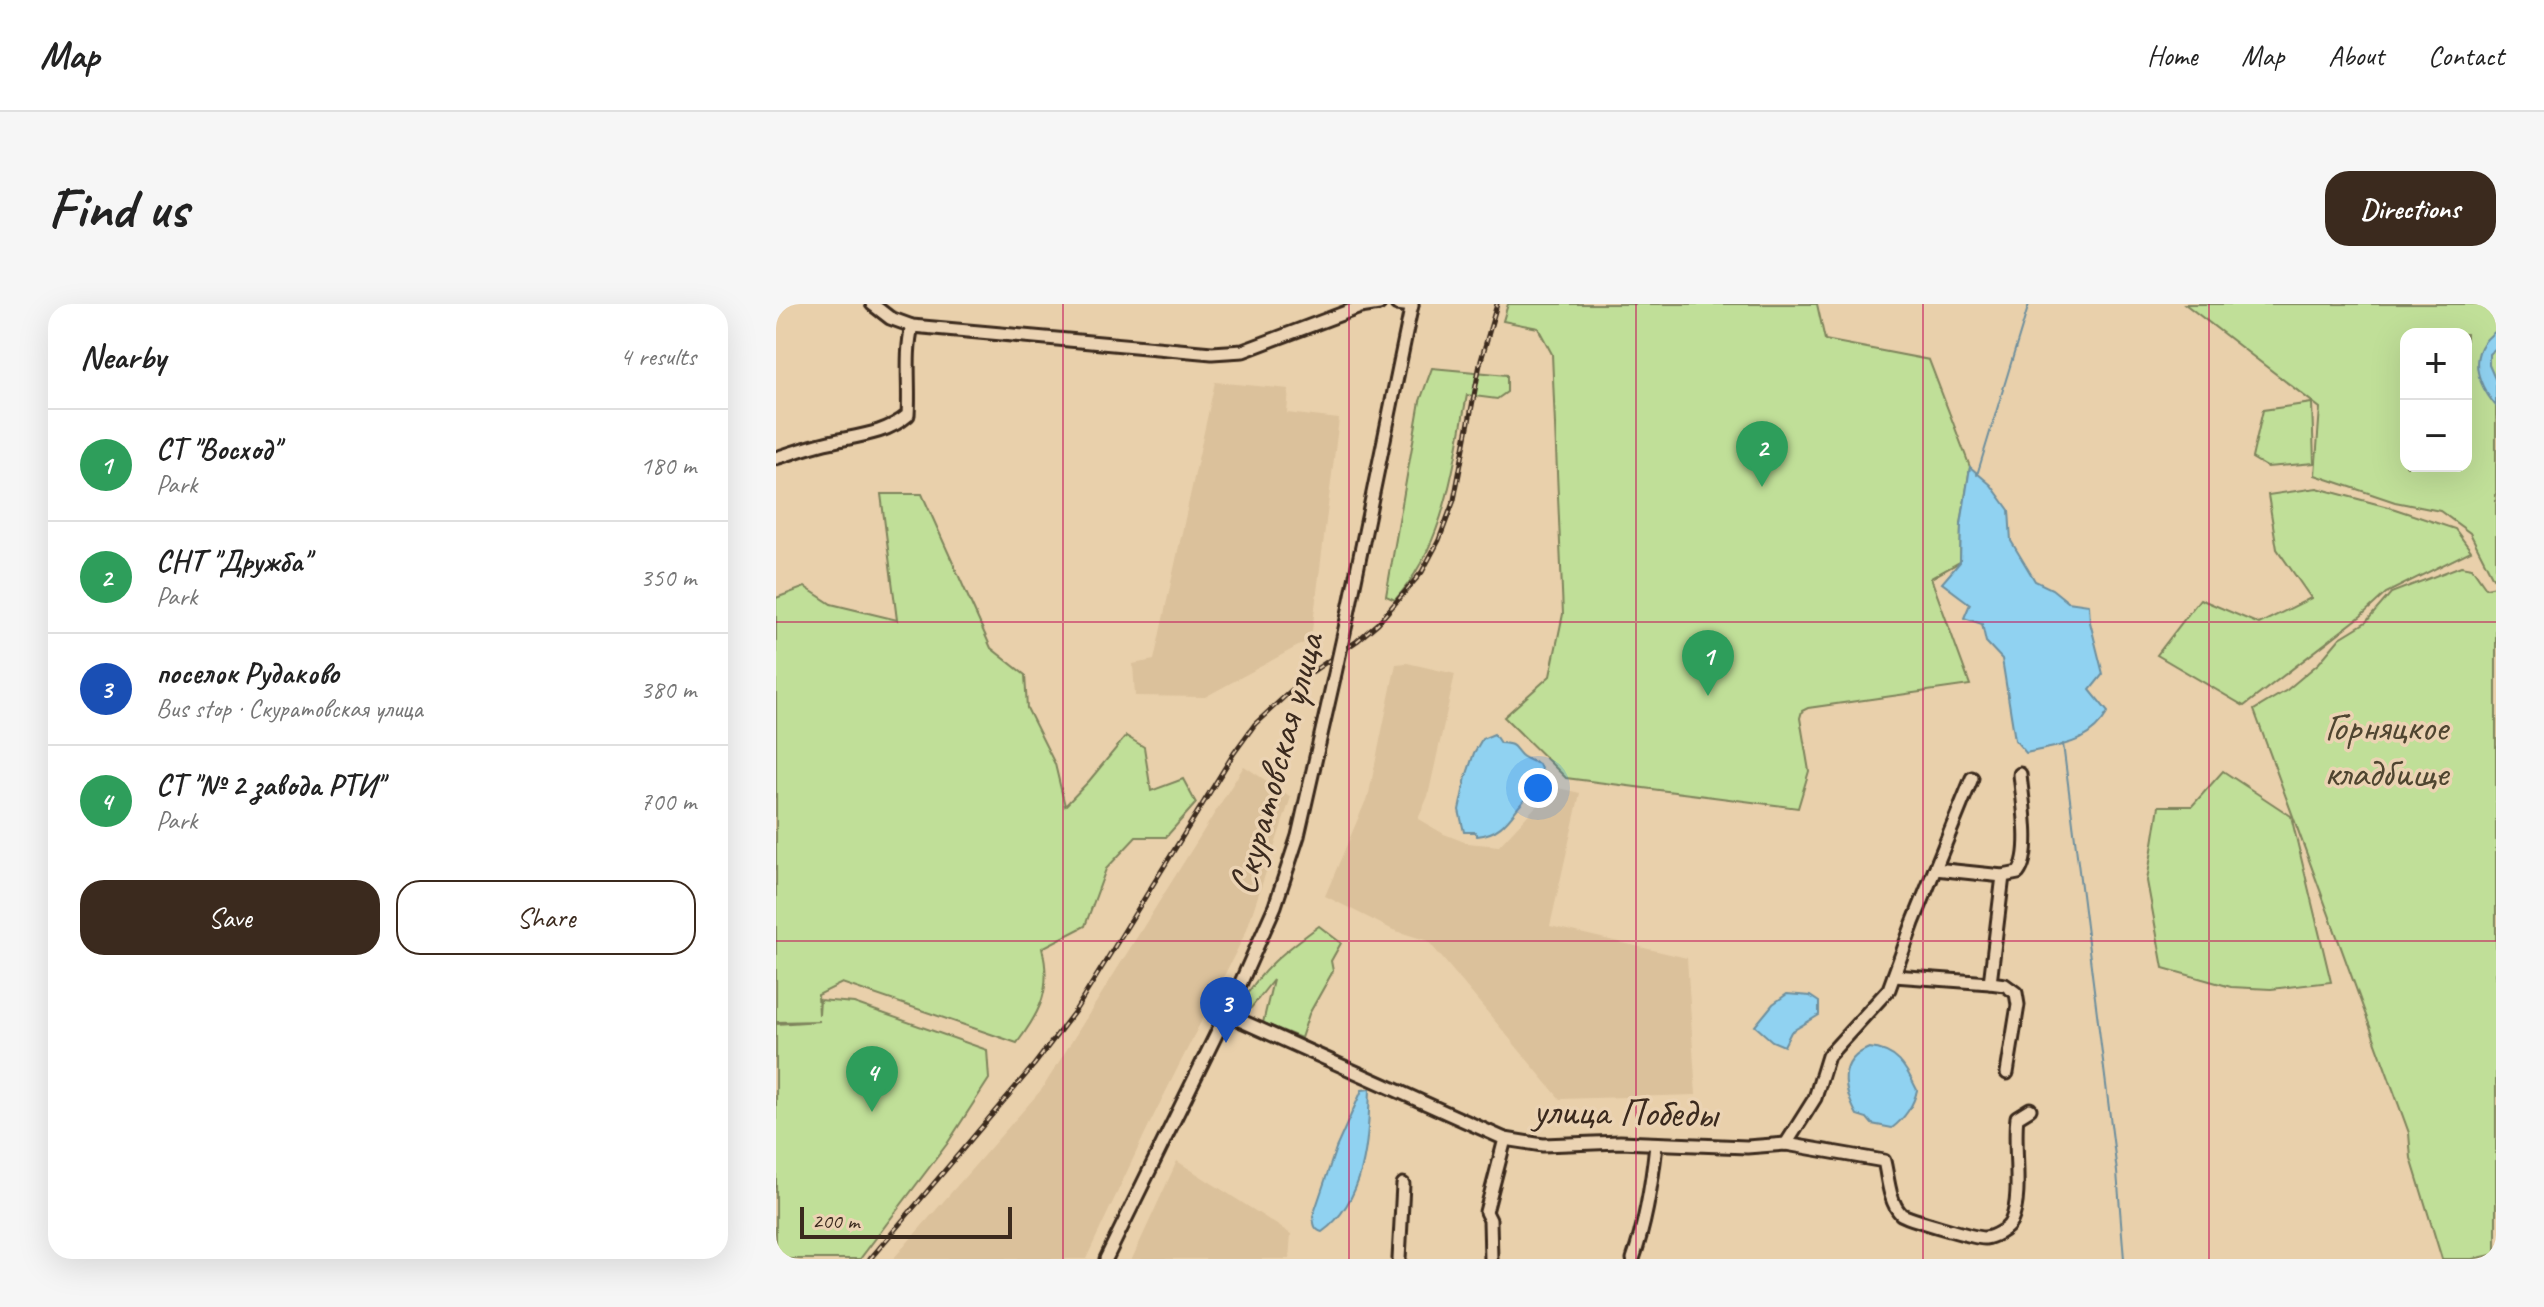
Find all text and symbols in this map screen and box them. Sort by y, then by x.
text: Map [40,32,99,79]
text: Home [2147,38,2197,73]
text: Map [2241,38,2284,73]
text: About [2328,38,2384,73]
text: Contact [2428,38,2504,73]
button: Directions [2325,171,2496,246]
text: Find us [48,173,188,244]
map controls [2400,328,2472,472]
button: + [2400,328,2472,400]
text: Nearby [80,335,166,378]
text: 4 results [620,340,696,373]
button: − [2400,400,2472,472]
pin: 2 [1736,421,1788,487]
text: СТ "Восход" [156,430,279,468]
text: 1 [100,449,112,482]
text: 180 m [640,449,696,482]
text: Park [156,468,197,501]
text: СНТ "Дружба" [156,542,310,580]
text: 2 [100,561,112,594]
text: 350 m [640,561,696,594]
text: Park [156,580,197,613]
street label: Скуратовская улица [1217,625,1336,900]
pin: 1 [1682,630,1734,696]
text: поселок Рудаково [156,654,339,692]
text: 3 [100,673,112,706]
text: 380 m [640,673,696,706]
text: Bus stop · Скуратовская улица [156,692,423,725]
park label: Горняцкое кладбище [2324,702,2451,798]
text: СТ "№ 2 завода РТИ" [156,766,383,804]
your location [1518,768,1558,808]
text: 4 [100,785,112,818]
text: 700 m [640,785,696,818]
text: Park [156,804,197,837]
button: Save [80,880,380,955]
button: Share [396,880,696,955]
pin: 3 [1200,977,1252,1043]
pin: 4 [846,1046,898,1112]
street label: улица Победы [1530,1085,1721,1139]
scale bar [800,1203,1012,1239]
text: 200 m [812,1207,859,1235]

